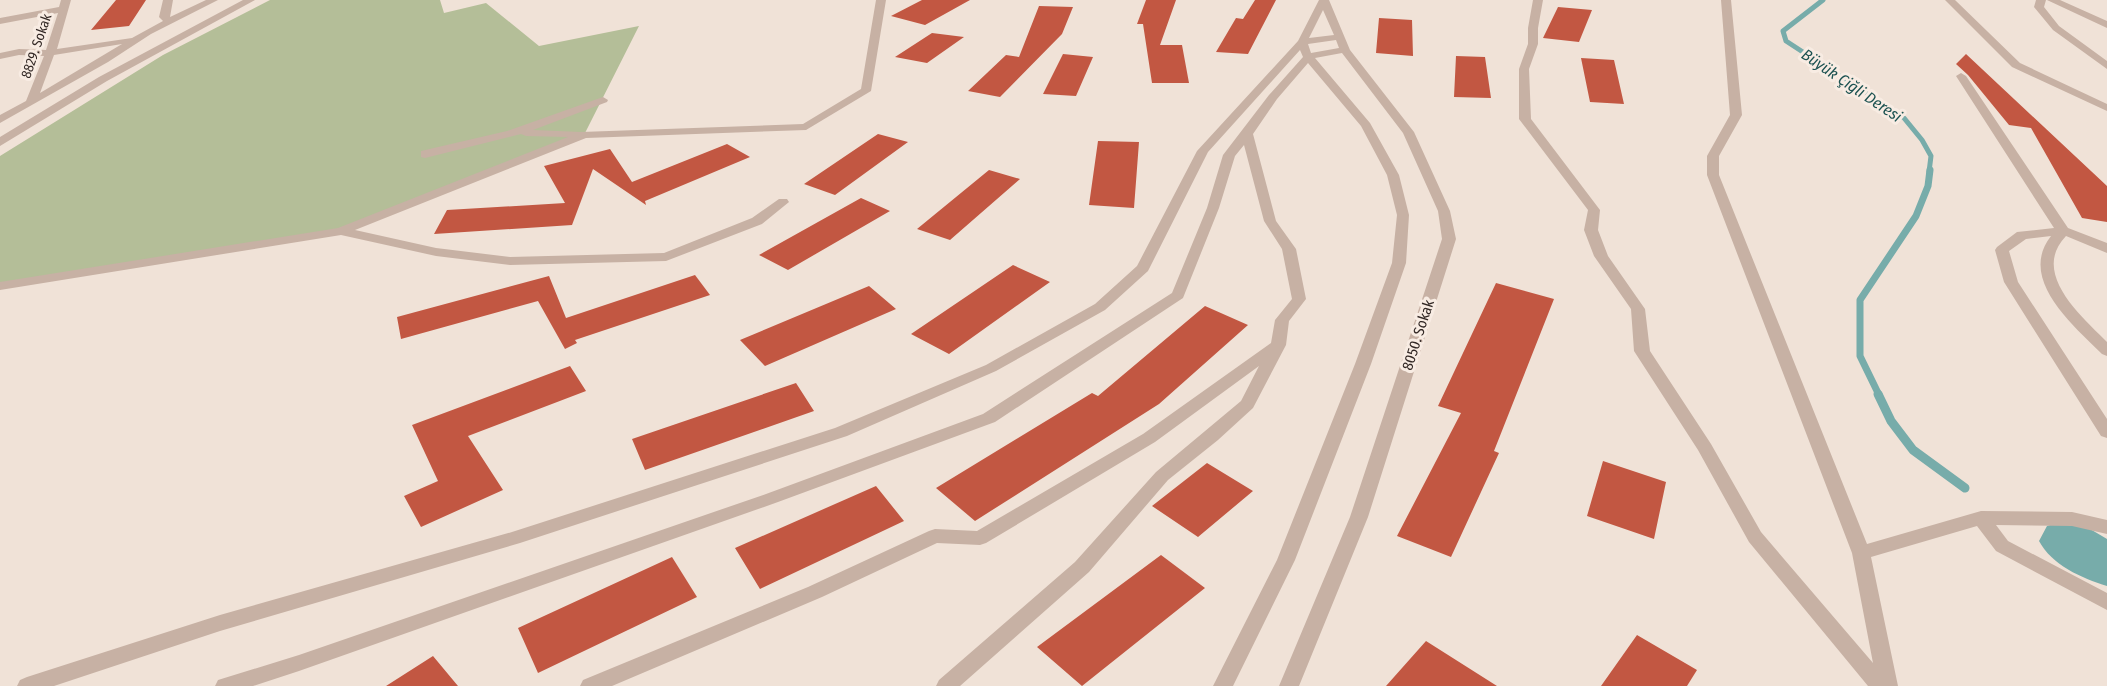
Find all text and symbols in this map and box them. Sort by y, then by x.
street label: 8829. Sokak [18,11,56,81]
water label: Büyük Çiğli Deresi [1798,45,1905,126]
street label: 8050. Sokak [1398,297,1438,373]

